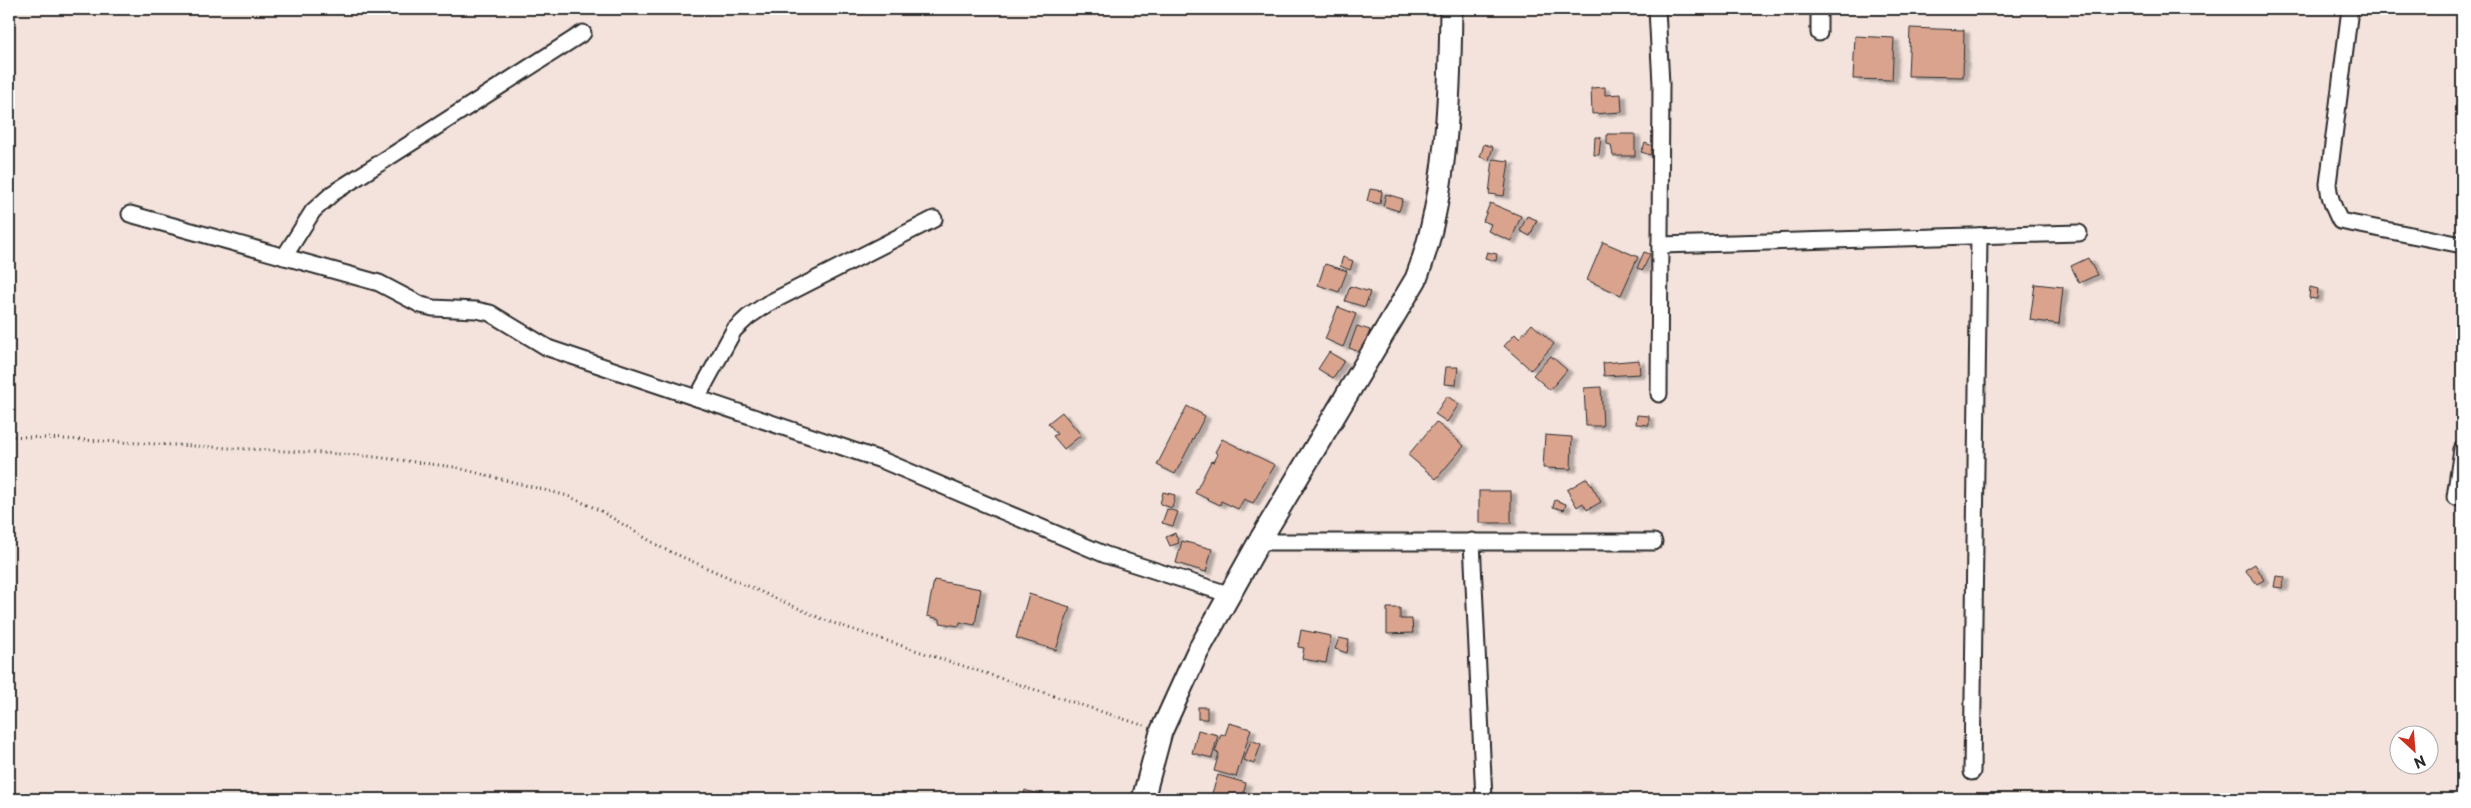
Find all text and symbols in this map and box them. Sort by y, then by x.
north arrow [2388,726,2438,776]
text: N [2410,750,2430,774]

